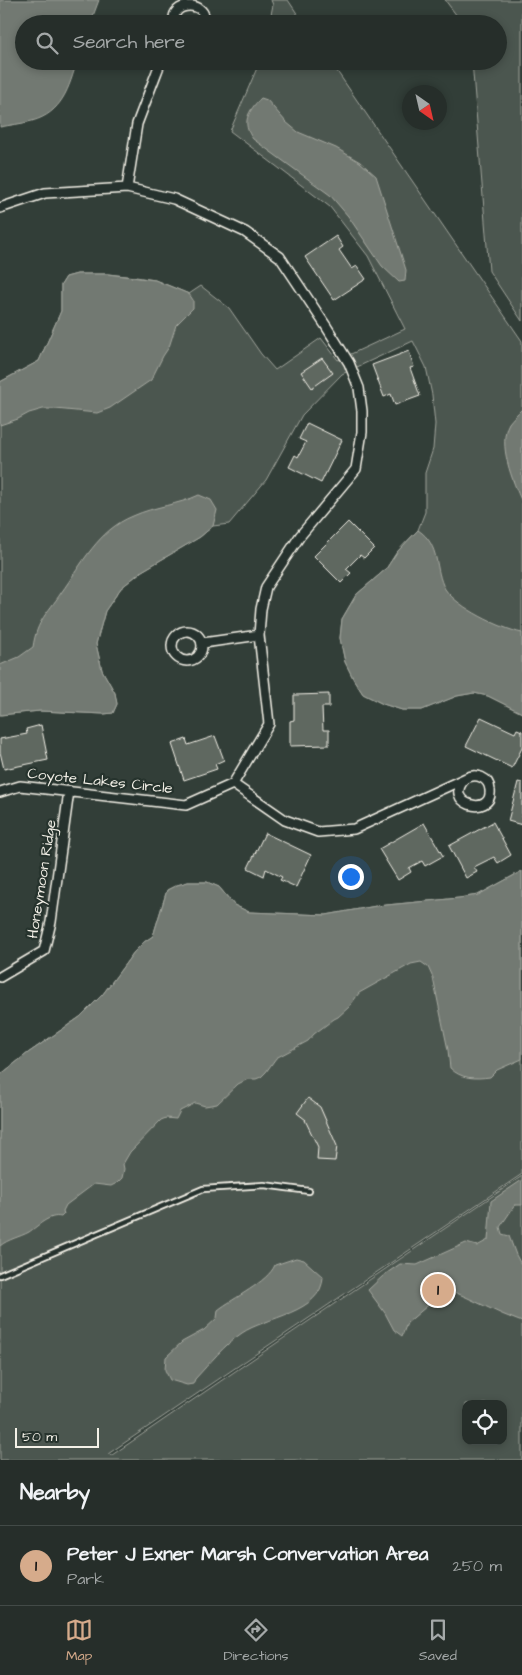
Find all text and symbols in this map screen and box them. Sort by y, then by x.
search box [15,15,507,70]
icon: search [33,29,61,57]
text: Search here [73,29,185,56]
north arrow [402,85,447,130]
street label: Coyote Lakes Circle [26,763,174,800]
street label: Honeymoon Ridge [22,818,63,940]
your location [338,864,364,890]
pin: 1 [422,1271,454,1309]
map controls [462,1400,507,1445]
button: locate [462,1400,507,1445]
scale bar [15,1425,99,1448]
text: 50 m [22,1427,57,1447]
text: Nearby [20,1478,90,1507]
text: Peter J Exner Marsh Convervation Area [67,1541,428,1568]
text: 1 [35,1555,37,1577]
text: 250 m [453,1555,502,1577]
text: Park [67,1568,104,1590]
tab: Map [65,1616,93,1666]
tab: Directions [223,1616,288,1666]
tab: Saved [419,1616,457,1666]

